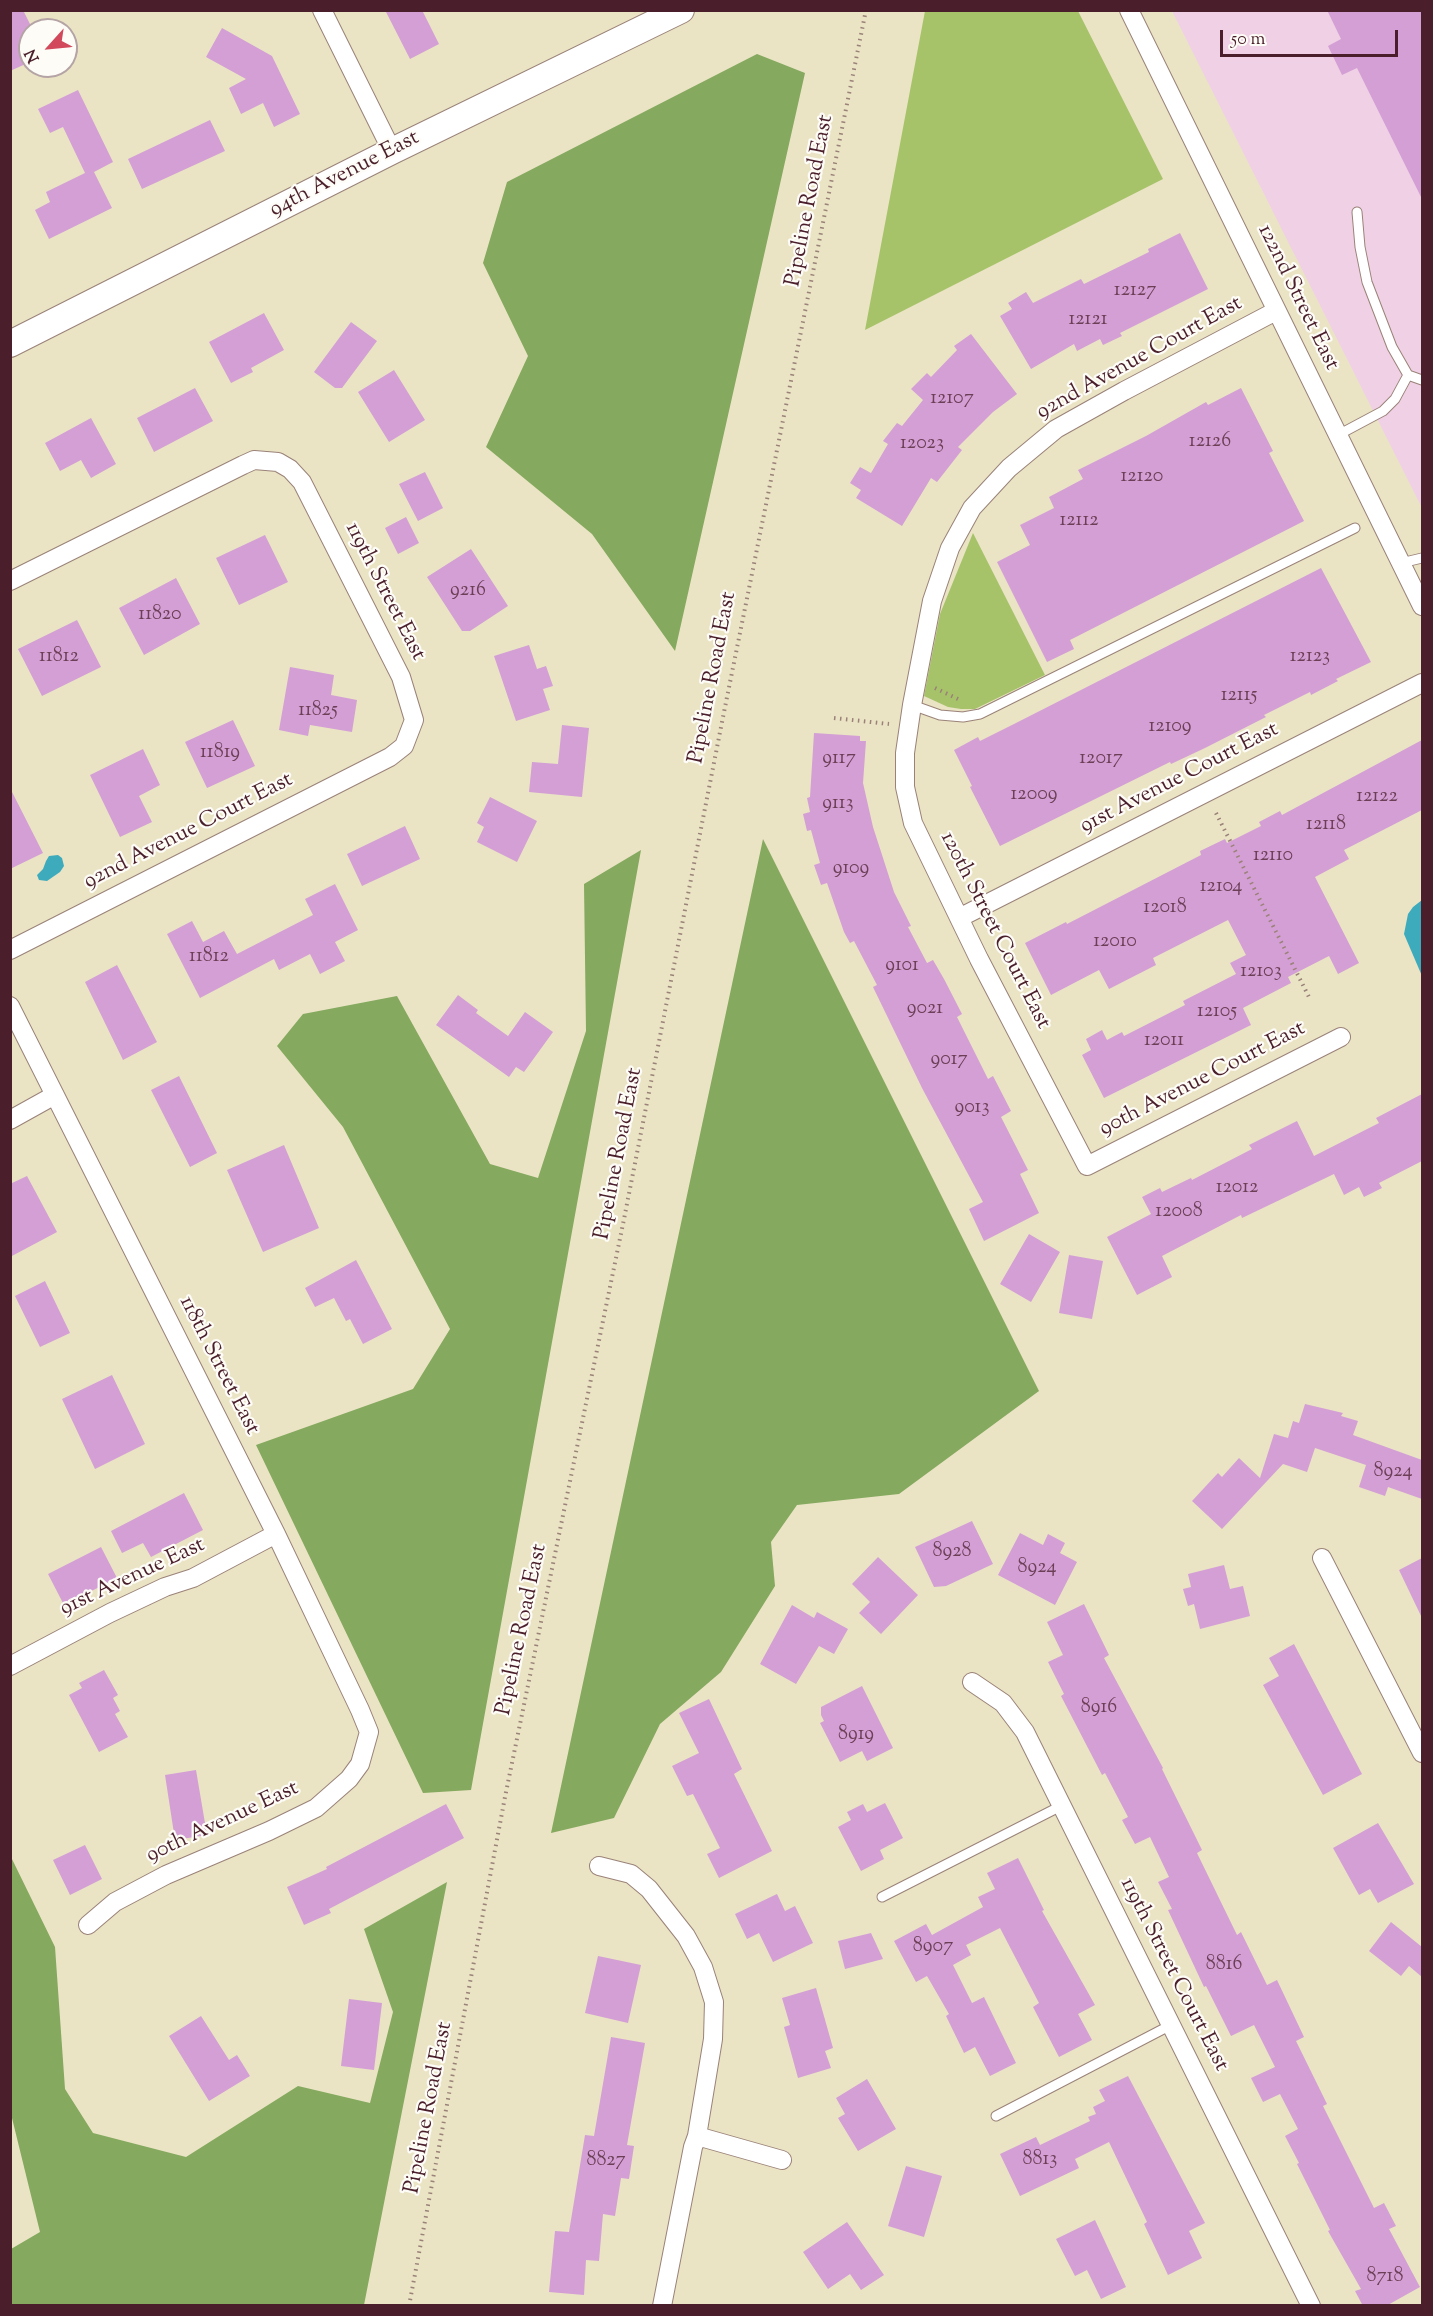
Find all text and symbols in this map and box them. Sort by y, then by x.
north arrow [18,18,78,78]
scale bar [1223,18,1402,56]
text: 50 m [1231,27,1265,53]
text: N [20,45,46,66]
street label: Pipeline Road East [781,113,841,289]
street label: 94th Avenue East [266,126,424,224]
street label: 122nd Street East [1250,221,1344,375]
house number: 12127 [1114,280,1156,304]
street label: 92nd Avenue Court East [1033,291,1247,427]
house number: 12121 [1068,309,1108,333]
house number: 12107 [930,388,974,412]
house number: 12126 [1189,431,1231,455]
house number: 12023 [900,433,944,457]
house number: 12120 [1121,466,1163,490]
house number: 12112 [1059,510,1099,534]
street label: 119th Street East [338,518,430,666]
house number: 9216 [450,580,486,604]
street label: Pipeline Road East [684,590,744,766]
house number: 11820 [138,604,182,628]
house number: 11812 [39,646,79,670]
house number: 12123 [1290,646,1330,670]
house number: 12115 [1221,685,1257,709]
house number: 11825 [298,700,338,724]
house number: 12109 [1148,716,1192,740]
street label: 91st Avenue Court East [1076,718,1284,840]
house number: 11819 [200,742,240,766]
house number: 9117 [822,748,856,772]
house number: 12017 [1079,748,1123,772]
street label: 92nd Avenue Court East [80,768,298,896]
house number: 12009 [1010,784,1058,808]
house number: 12122 [1356,786,1398,810]
house number: 9113 [822,793,854,817]
house number: 12118 [1306,814,1346,838]
street label: 120th Street Court East [933,828,1055,1034]
house number: 12110 [1253,845,1293,869]
house number: 9109 [833,858,869,882]
house number: 12104 [1200,876,1242,900]
house number: 12018 [1143,897,1187,921]
house number: 12010 [1093,931,1137,955]
house number: 11812 [189,946,229,970]
house number: 9101 [885,955,919,979]
house number: 12103 [1240,961,1282,985]
house number: 9021 [907,998,943,1022]
house number: 12105 [1197,1001,1237,1025]
street label: 90th Avenue Court East [1096,1017,1310,1143]
house number: 12011 [1144,1030,1184,1054]
house number: 9017 [931,1049,967,1073]
street label: Pipeline Road East [590,1066,650,1242]
house number: 9013 [955,1097,989,1121]
house number: 12012 [1216,1177,1258,1201]
house number: 12008 [1155,1201,1203,1225]
street label: 118th Street East [172,1292,264,1440]
house number: 8924 [1373,1461,1413,1485]
street label: 91st Avenue East [56,1533,210,1623]
house number: 8928 [932,1541,972,1565]
street label: Pipeline Road East [492,1542,554,1718]
house number: 8924 [1017,1557,1057,1581]
house number: 8916 [1081,1697,1117,1721]
house number: 8919 [838,1724,874,1748]
street label: 90th Avenue East [143,1776,303,1870]
street label: 119th Street Court East [1113,1874,1233,2076]
house number: 8907 [913,1936,953,1960]
house number: 8816 [1206,1954,1242,1978]
street label: Pipeline Road East [400,2020,460,2196]
house number: 8813 [1023,2149,1057,2173]
house number: 8827 [586,2150,626,2174]
house number: 8718 [1367,2266,1403,2290]

